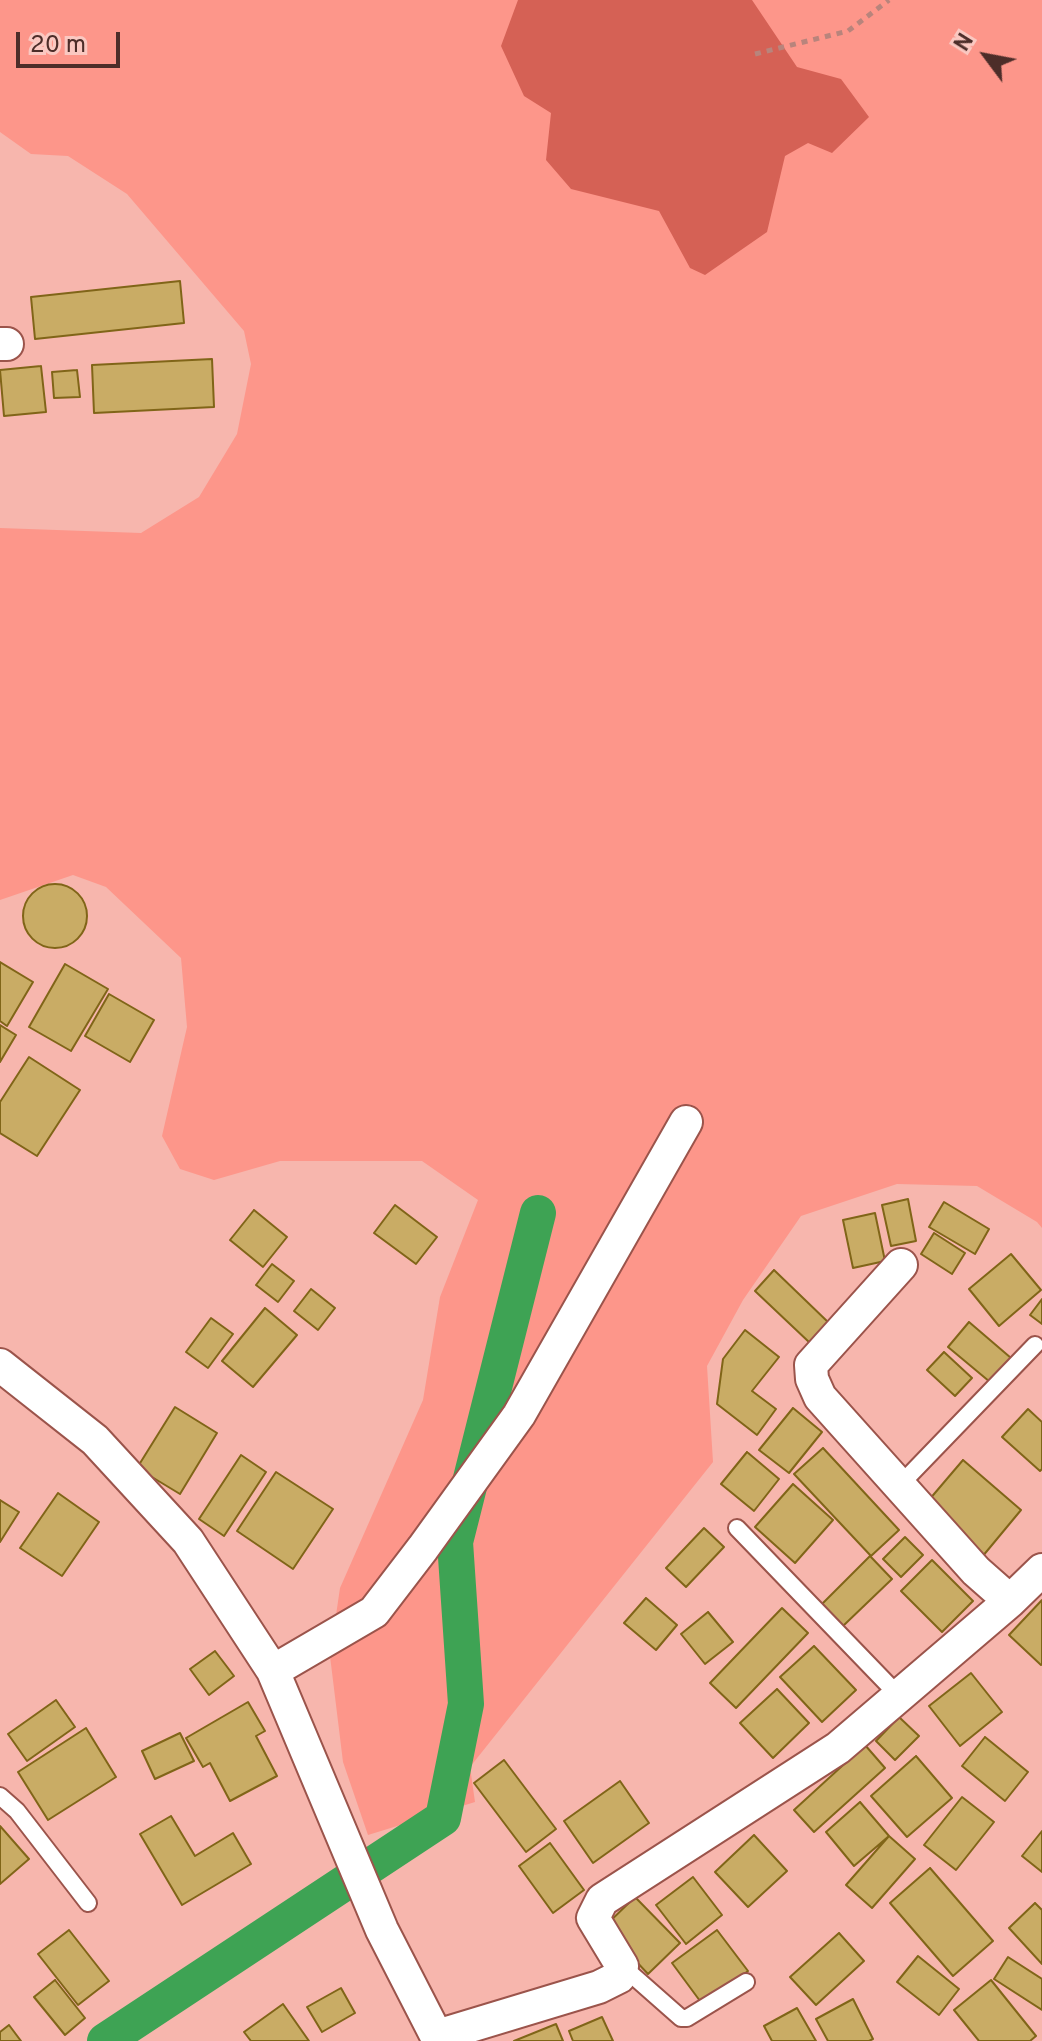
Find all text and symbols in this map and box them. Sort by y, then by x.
scale bar [20,16,124,66]
north arrow [946,16,1026,96]
text: N [950,29,981,57]
text: 20 m [30,31,86,61]

